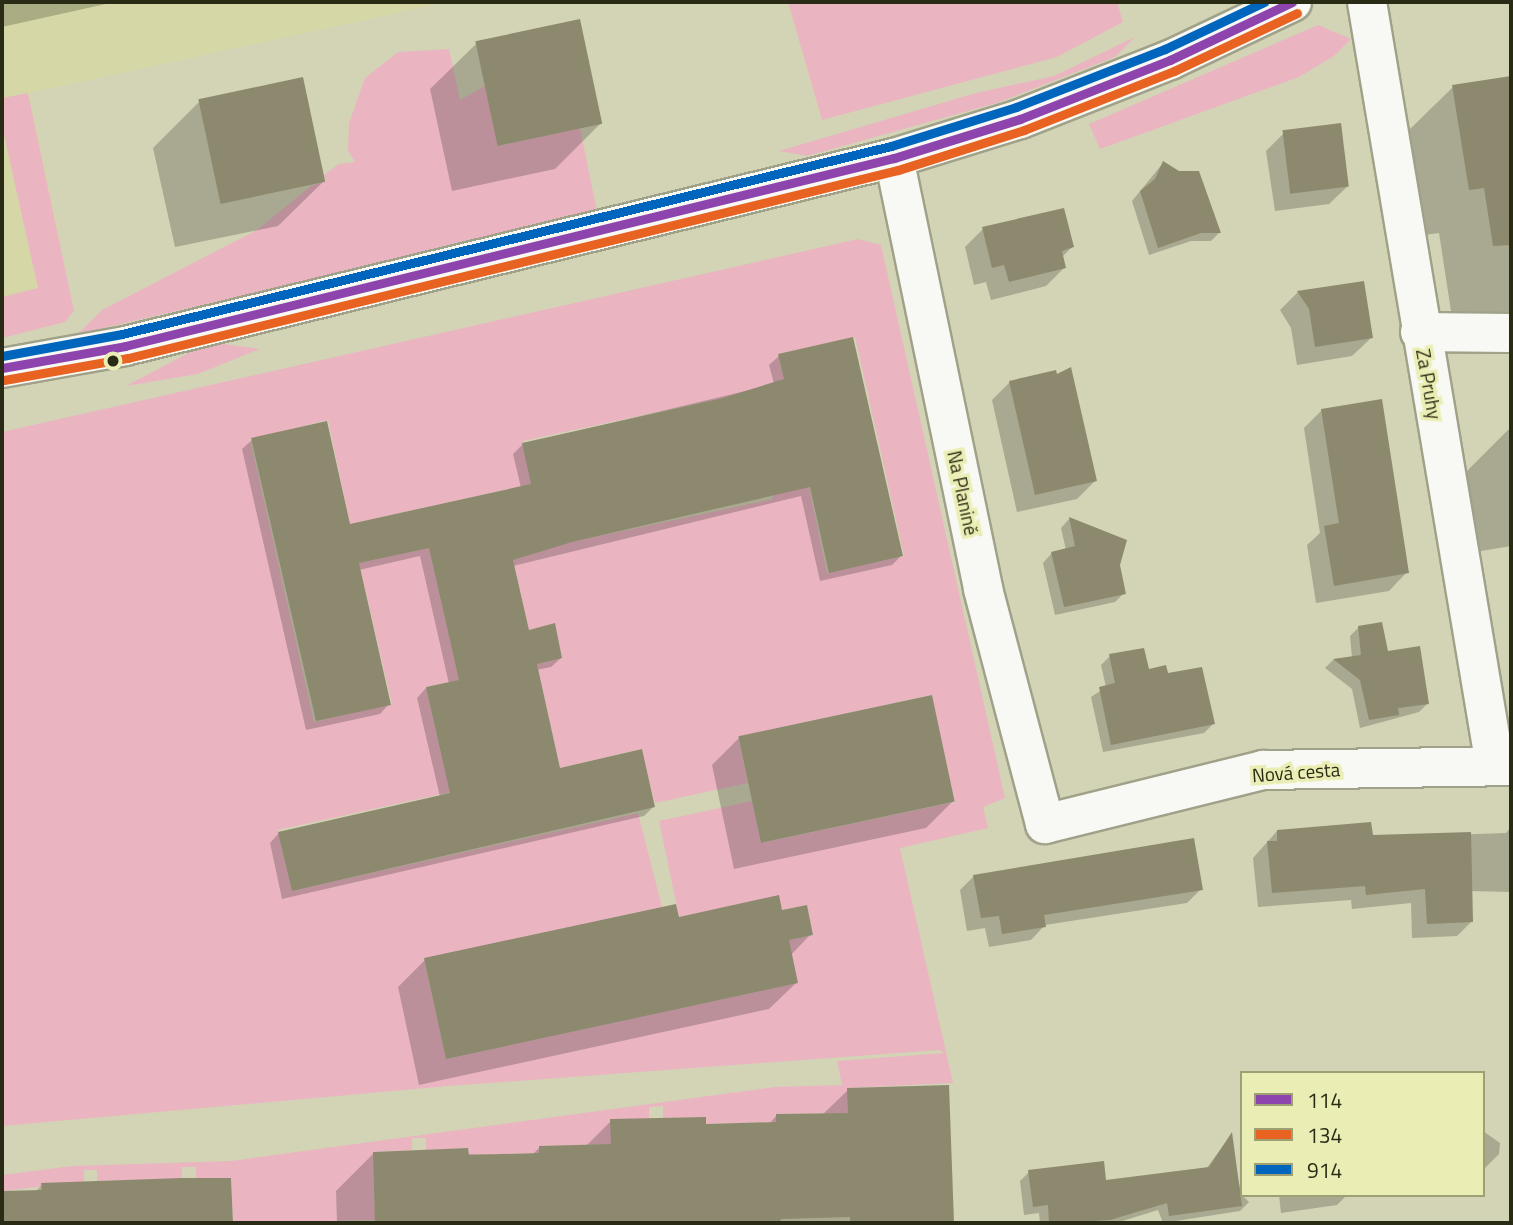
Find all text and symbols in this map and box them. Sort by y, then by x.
street label: Za Pruhy [1412,347,1446,421]
unlabelled marker [106,354,120,368]
street label: Na Planině [943,449,983,537]
street label: Nová cesta [1251,758,1341,786]
legend [1240,1071,1485,1197]
text: 114 [1307,1084,1342,1116]
text: 134 [1307,1119,1342,1151]
text: 914 [1307,1154,1342,1186]

